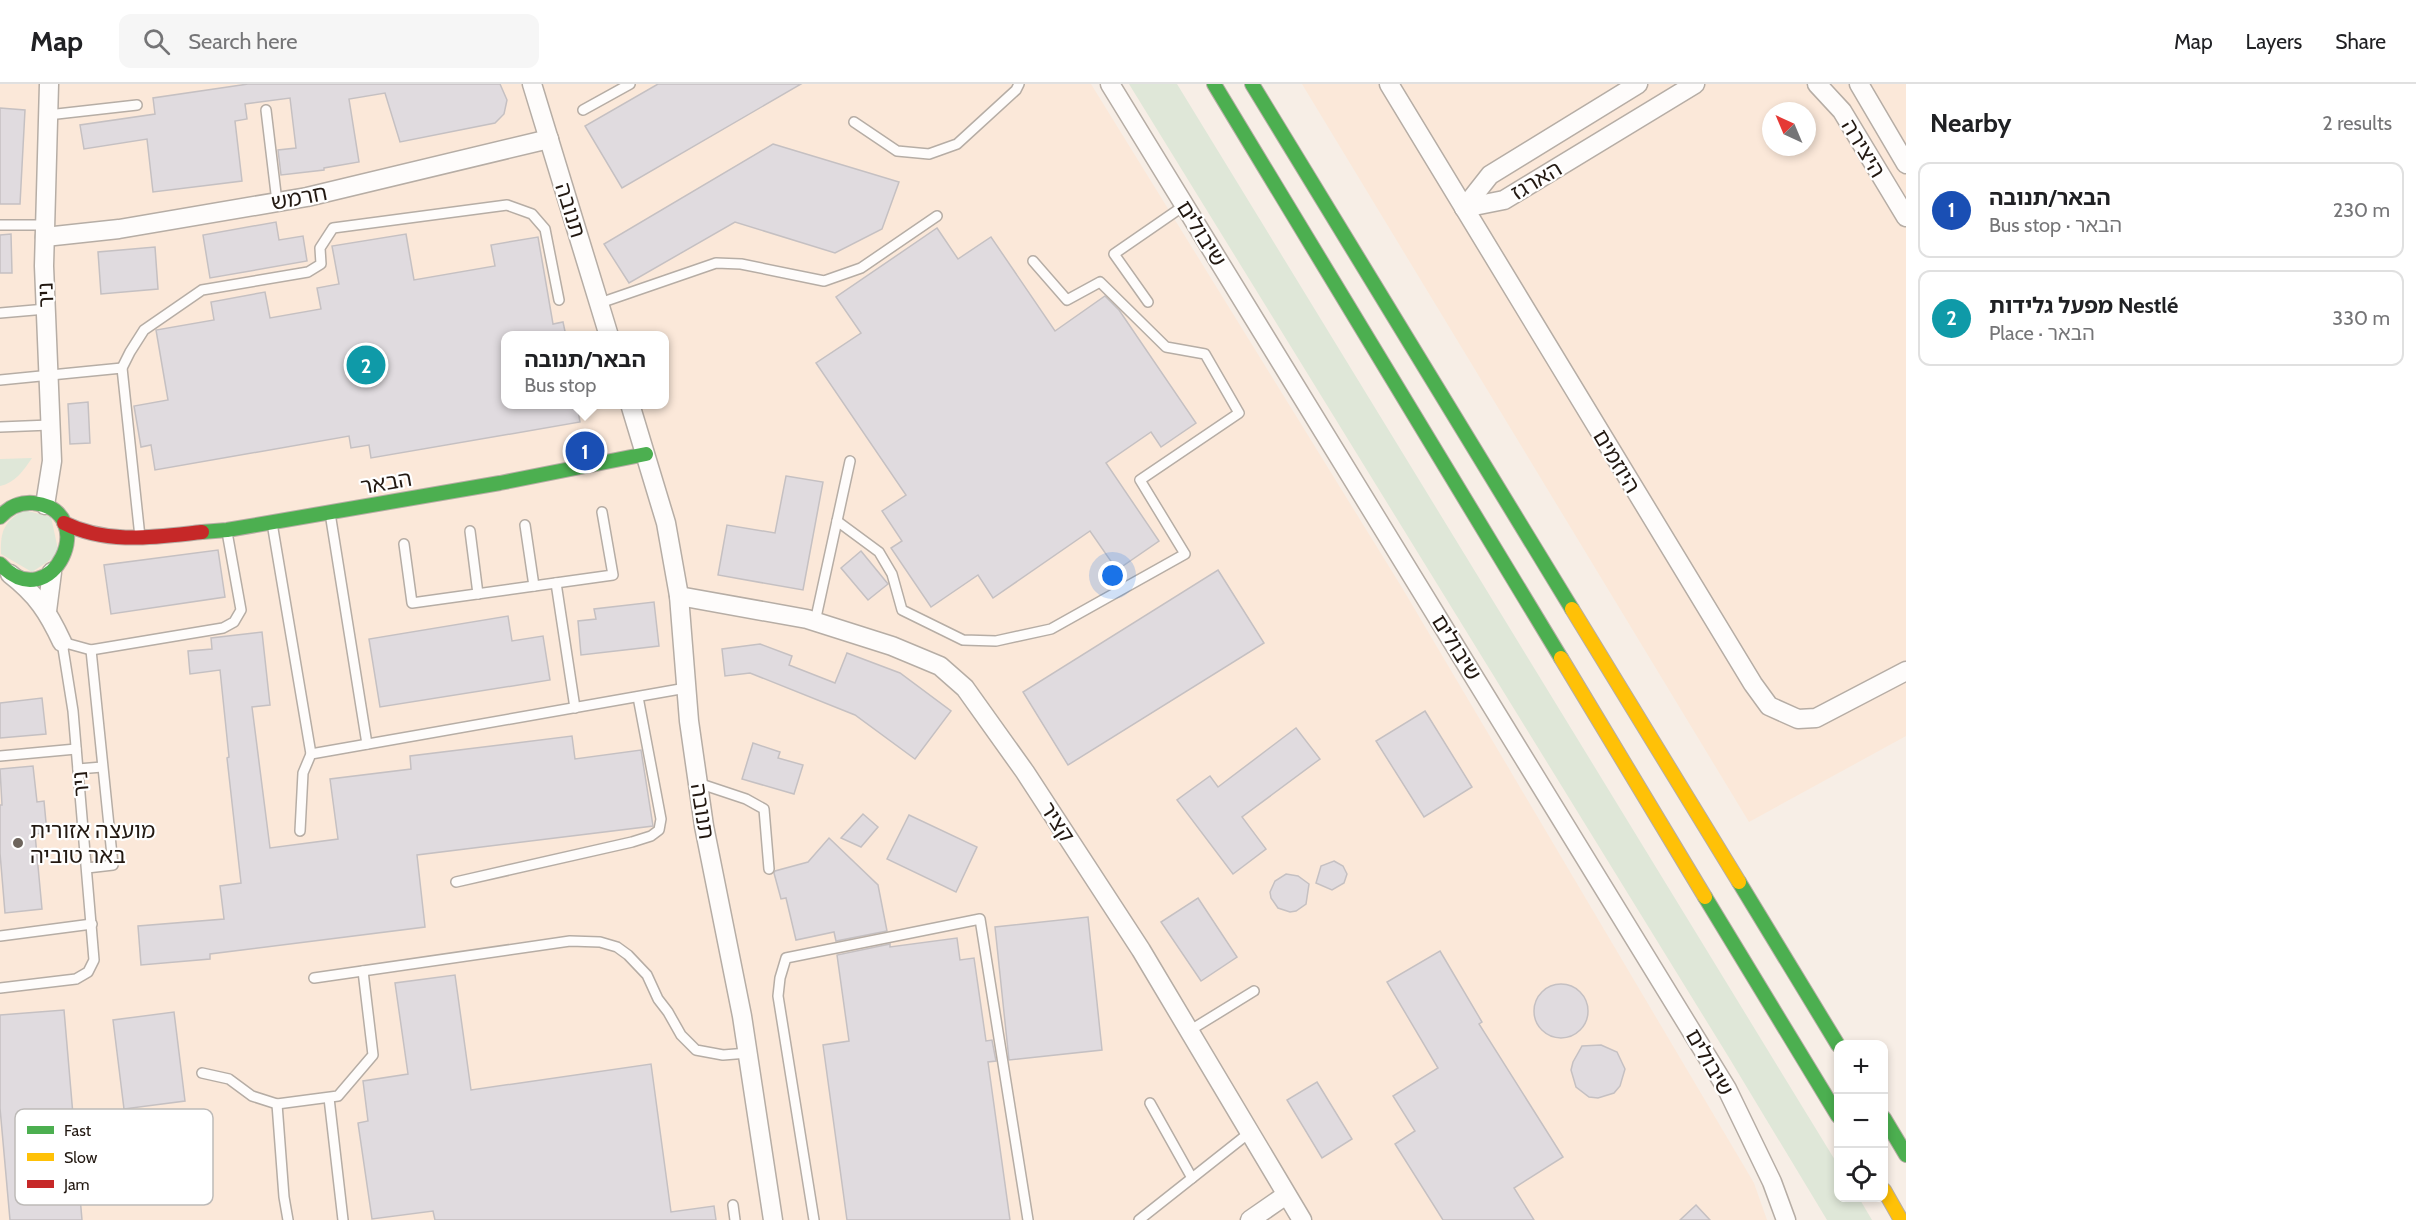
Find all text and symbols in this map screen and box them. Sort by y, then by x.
search box [119,14,539,68]
text: Map [30,24,83,58]
icon: search [140,25,173,58]
text: Search here [188,28,297,55]
text: Map [2174,29,2213,54]
text: Layers [2246,29,2302,54]
text: Share [2335,29,2386,54]
north arrow [1762,102,1816,156]
text: Nearby [1930,107,2011,139]
text: 2 results [2322,111,2392,135]
street label: היצירה [1836,114,1891,182]
street label: הארגז [1506,155,1567,206]
street label: חרמש [269,179,329,216]
street label: תנובה [549,179,592,241]
text: הבאר/תנובה [1989,184,2111,211]
street label: שיבולים [1171,195,1232,271]
text: 1 [1948,198,1955,222]
text: 230 m [2333,198,2390,222]
text: Bus stop · הבאר [1989,213,2122,237]
street label: ניר [32,282,59,308]
text: מפעל גלידות Nestlé [1989,292,2178,319]
text: 2 [1946,306,1957,330]
text: 330 m [2332,306,2390,330]
text: Place · הבאר [1989,321,2095,345]
popup [501,331,669,409]
pin: 2 [346,342,386,388]
text: הבאר/תנובה [524,346,646,373]
text: Bus stop [524,373,596,397]
street label: היוזמים [1587,424,1646,498]
pin: 1 [566,428,604,473]
street label: הבאר [358,465,414,500]
your location [1098,561,1127,590]
street label: שיבולים [1426,609,1487,685]
street label: ניר [66,770,95,798]
street label: תנובה [685,781,720,841]
street label: קציר [1035,797,1081,848]
place label: מועצה אזורית באר טוביה [30,817,155,869]
marker: מועצה אזורית באר טוביה [11,836,25,850]
street label: שיבולים [1680,1024,1739,1100]
map controls [1834,1040,1888,1202]
button: + [1834,1040,1888,1094]
button: − [1834,1094,1888,1148]
legend [15,1109,213,1205]
text: Fast [64,1121,92,1140]
text: Slow [64,1148,98,1167]
button: locate [1834,1148,1888,1202]
text: Jam [63,1175,90,1194]

